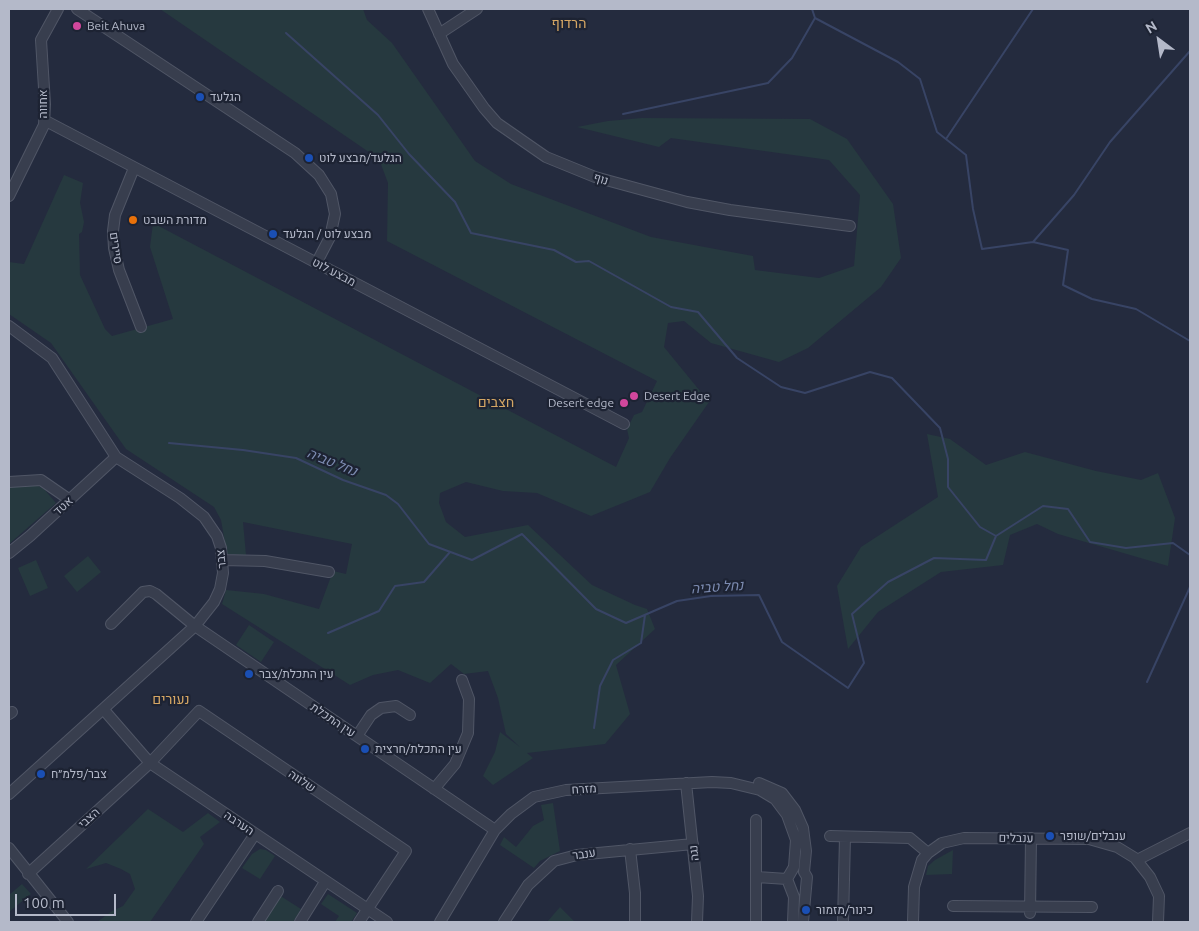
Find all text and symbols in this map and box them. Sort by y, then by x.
district label: הרדוף [552,15,586,31]
north arrow [1134,15,1184,65]
text: N [1143,18,1160,37]
place label: Beit Ahuva [87,19,145,33]
marker: Beit Ahuva [71,20,83,32]
street label: אחווה [36,89,50,119]
place label: הגלעד [210,90,241,104]
marker: הגלעד [194,91,206,103]
place label: הגלעד/מבצע לוט [319,151,402,165]
marker: הגלעד/מבצע לוט [303,152,315,164]
street label: נוף [592,170,610,188]
place label: מדורת השבט [143,213,207,227]
marker: מדורת השבט [127,214,139,226]
place label: מבצע לוט / הגלעד [283,227,371,241]
marker: מבצע לוט / הגלעד [267,228,279,240]
street label: סיירים [107,231,125,265]
street label: מבצע לוט [310,255,358,289]
place label: Desert Edge [644,389,710,403]
marker: Desert Edge [628,390,640,402]
district label: חצבים [478,394,514,410]
place label: Desert edge [548,396,614,410]
marker: Desert edge [618,397,630,409]
water label: נחל טביה [305,444,359,480]
street label: אטד [50,494,76,518]
street label: צבר [213,549,229,569]
water label: נחל טביה [690,577,744,597]
place label: עין התכלת/צבר [259,667,334,681]
marker: עין התכלת/צבר [243,668,255,680]
district label: נעורים [152,691,190,707]
street label: עין התכלת [308,700,358,740]
place label: עין התכלת/חרצית [375,742,462,756]
marker: עין התכלת/חרצית [359,743,371,755]
place label: צבר/פלמ״ח [51,767,107,781]
street label: שלווה [286,767,318,795]
marker: צבר/פלמ״ח [35,768,47,780]
street label: מזרח [571,781,597,797]
street label: הצבי [75,805,103,831]
street label: הערבה [221,808,257,838]
place label: ענבלים/שופר [1060,829,1126,843]
street label: ענבלים [998,830,1034,846]
marker: ענבלים/שופר [1044,830,1056,842]
street label: נגה [686,844,702,862]
street label: ענבר [571,845,597,863]
scale bar [18,884,119,916]
text: 100 m [23,894,65,911]
place label: כינור/מזמור [816,903,873,917]
marker: כינור/מזמור [800,904,812,916]

